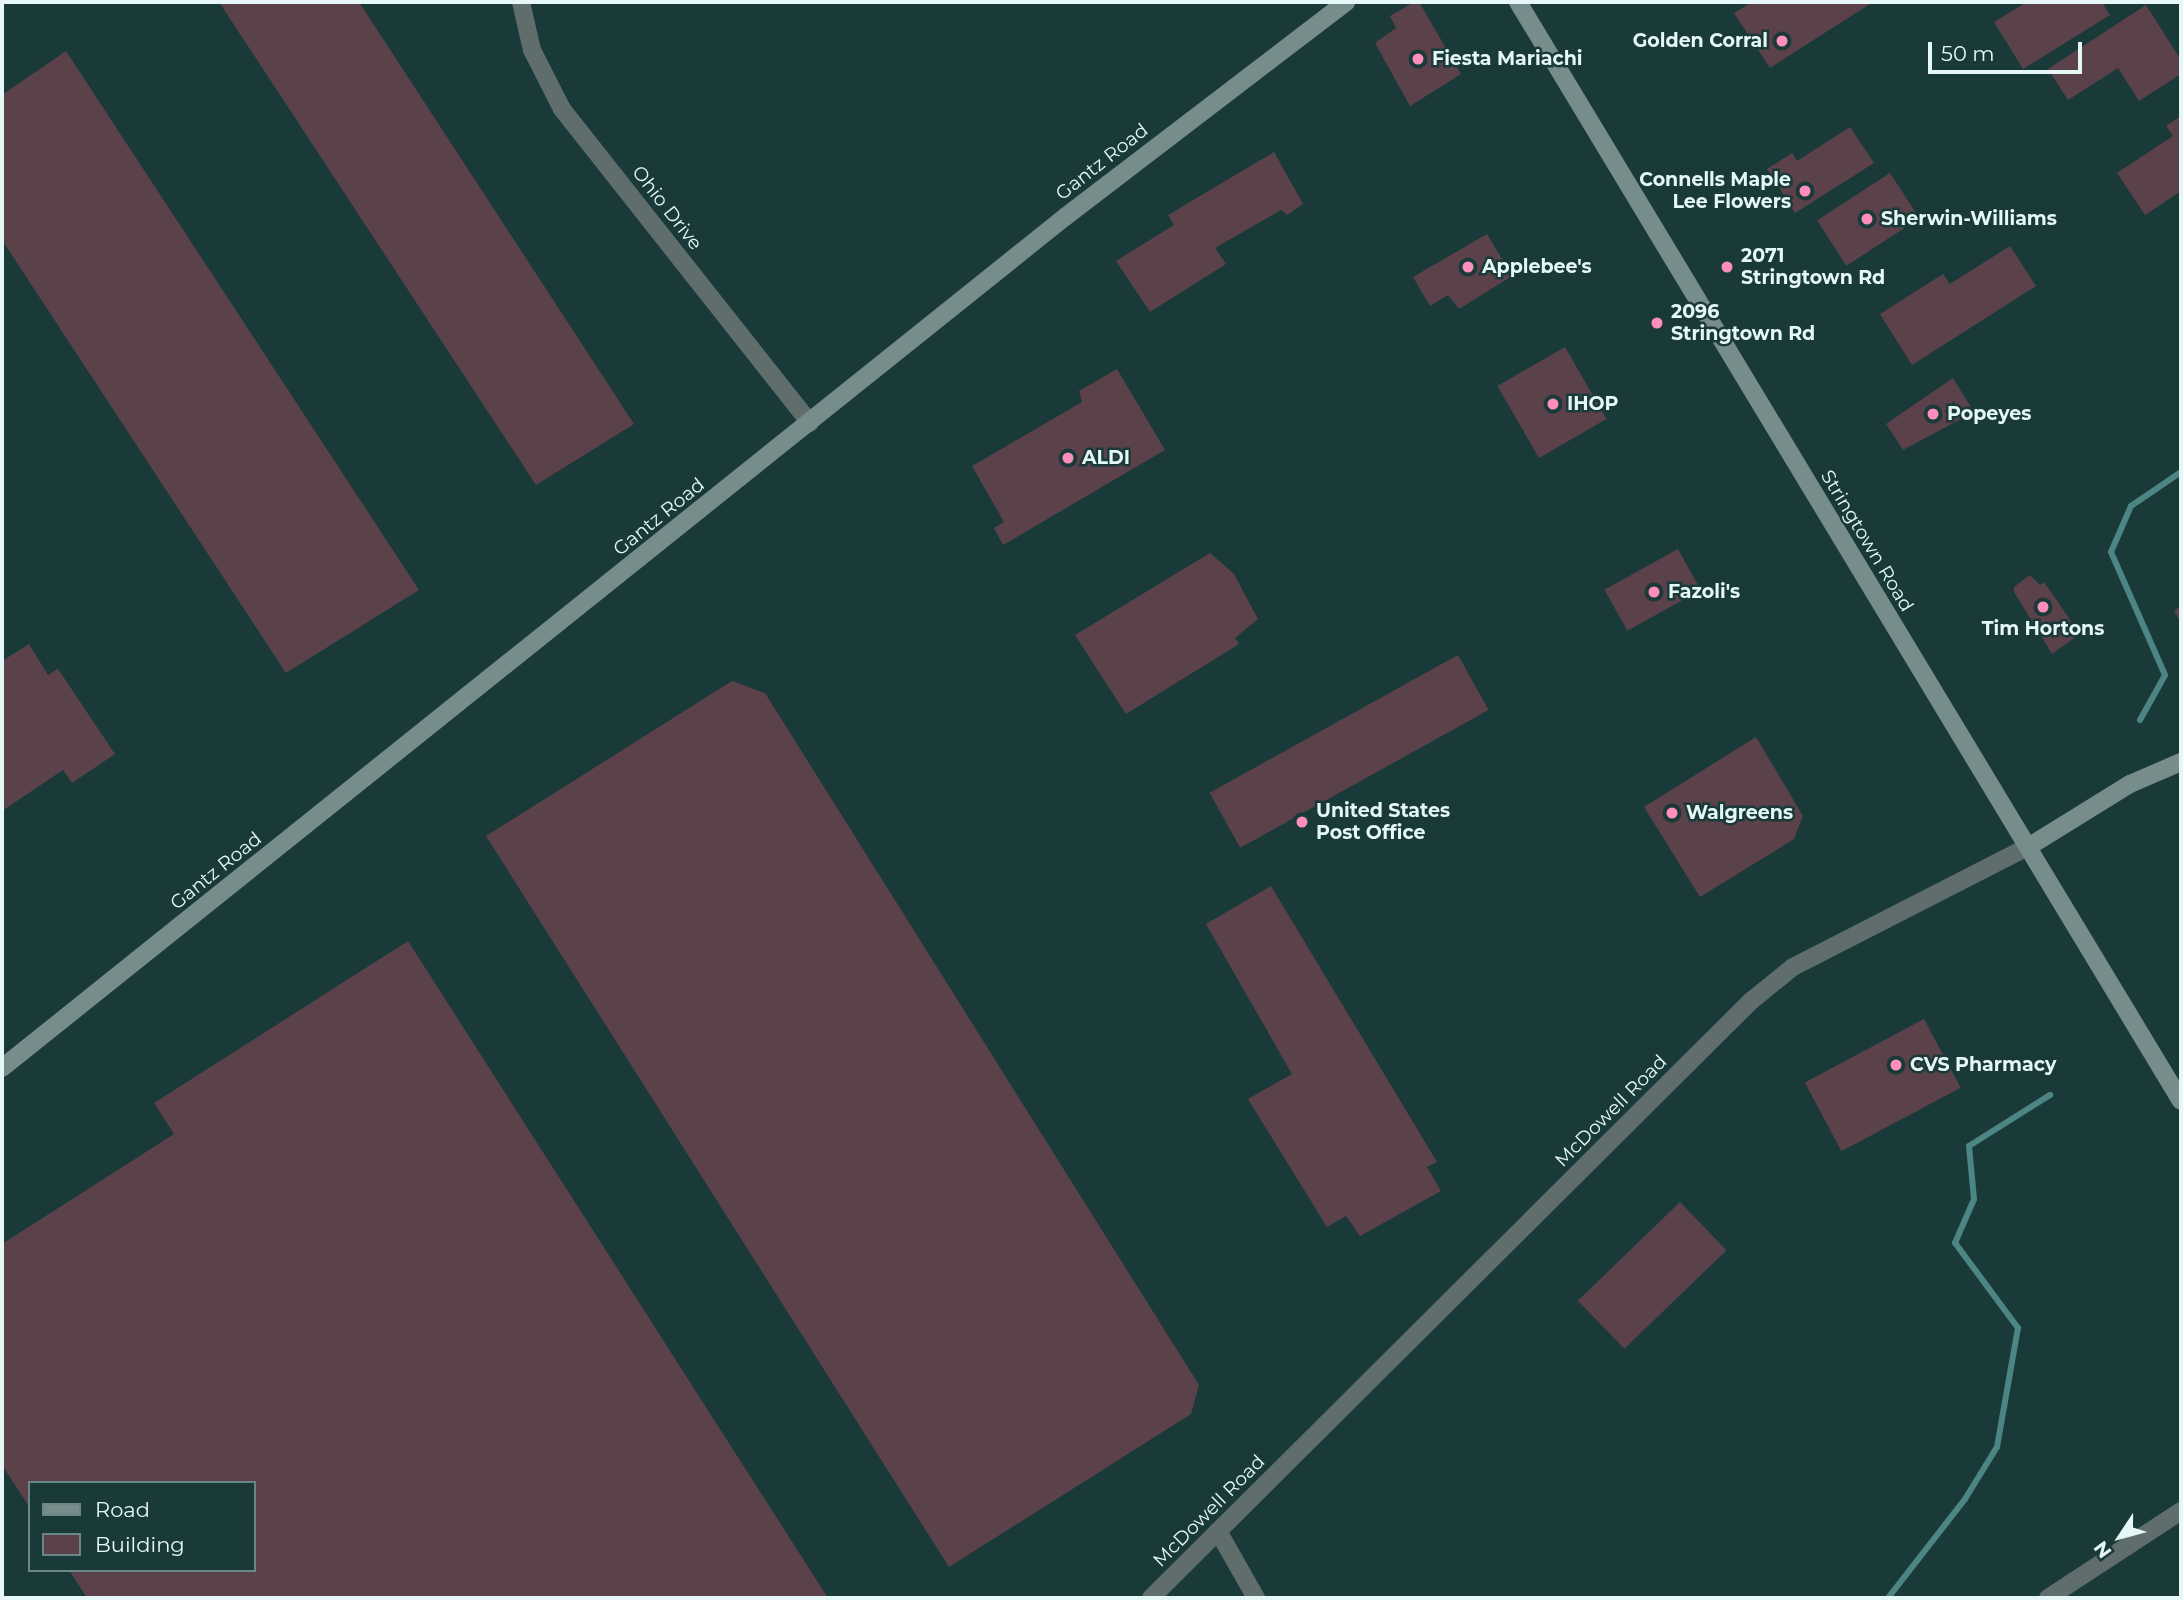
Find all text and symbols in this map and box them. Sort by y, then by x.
scale bar [1931,28,2085,72]
place label: Golden Corral [1633,30,1768,52]
marker: Golden Corral [1774,33,1790,49]
text: 50 m [1941,41,1995,66]
place label: Fiesta Mariachi [1432,48,1582,70]
marker: Fiesta Mariachi [1410,51,1426,67]
street label: Gantz Road [1051,119,1153,205]
street label: Ohio Drive [627,161,707,255]
place label: Connells Maple Lee Flowers [1639,169,1791,213]
marker: Connells Maple Lee Flowers [1797,183,1813,199]
place label: Sherwin-Williams [1881,208,2057,230]
marker: Sherwin-Williams [1859,211,1875,227]
place label: 2071 Stringtown Rd [1741,245,1885,289]
place label: Applebee's [1482,256,1592,278]
marker: Applebee's [1460,259,1476,275]
marker: 2071 Stringtown Rd [1719,259,1735,275]
place label: 2096 Stringtown Rd [1671,301,1815,345]
marker: 2096 Stringtown Rd [1649,315,1665,331]
place label: IHOP [1567,393,1619,415]
marker: IHOP [1545,396,1561,412]
place label: Popeyes [1947,403,2031,425]
marker: Popeyes [1925,406,1941,422]
place label: ALDI [1082,447,1130,469]
marker: ALDI [1060,450,1076,466]
street label: Stringtown Road [1816,466,1918,616]
street label: Gantz Road [609,473,709,561]
place label: Fazoli's [1668,581,1740,603]
marker: Fazoli's [1646,584,1662,600]
marker: Tim Hortons [2035,599,2051,615]
place label: Tim Hortons [1982,618,2104,640]
place label: United States Post Office [1316,800,1450,844]
place label: Walgreens [1686,802,1793,824]
marker: Walgreens [1664,805,1680,821]
marker: United States Post Office [1294,814,1310,830]
street label: Gantz Road [166,827,266,915]
street label: McDowell Road [1550,1050,1672,1172]
place label: CVS Pharmacy [1910,1054,2056,1076]
marker: CVS Pharmacy [1888,1057,1904,1073]
street label: McDowell Road [1148,1450,1270,1572]
legend [28,1481,256,1572]
text: Road [95,1497,150,1522]
north arrow [2085,1502,2155,1572]
text: Building [95,1532,185,1557]
text: N [2089,1537,2116,1563]

